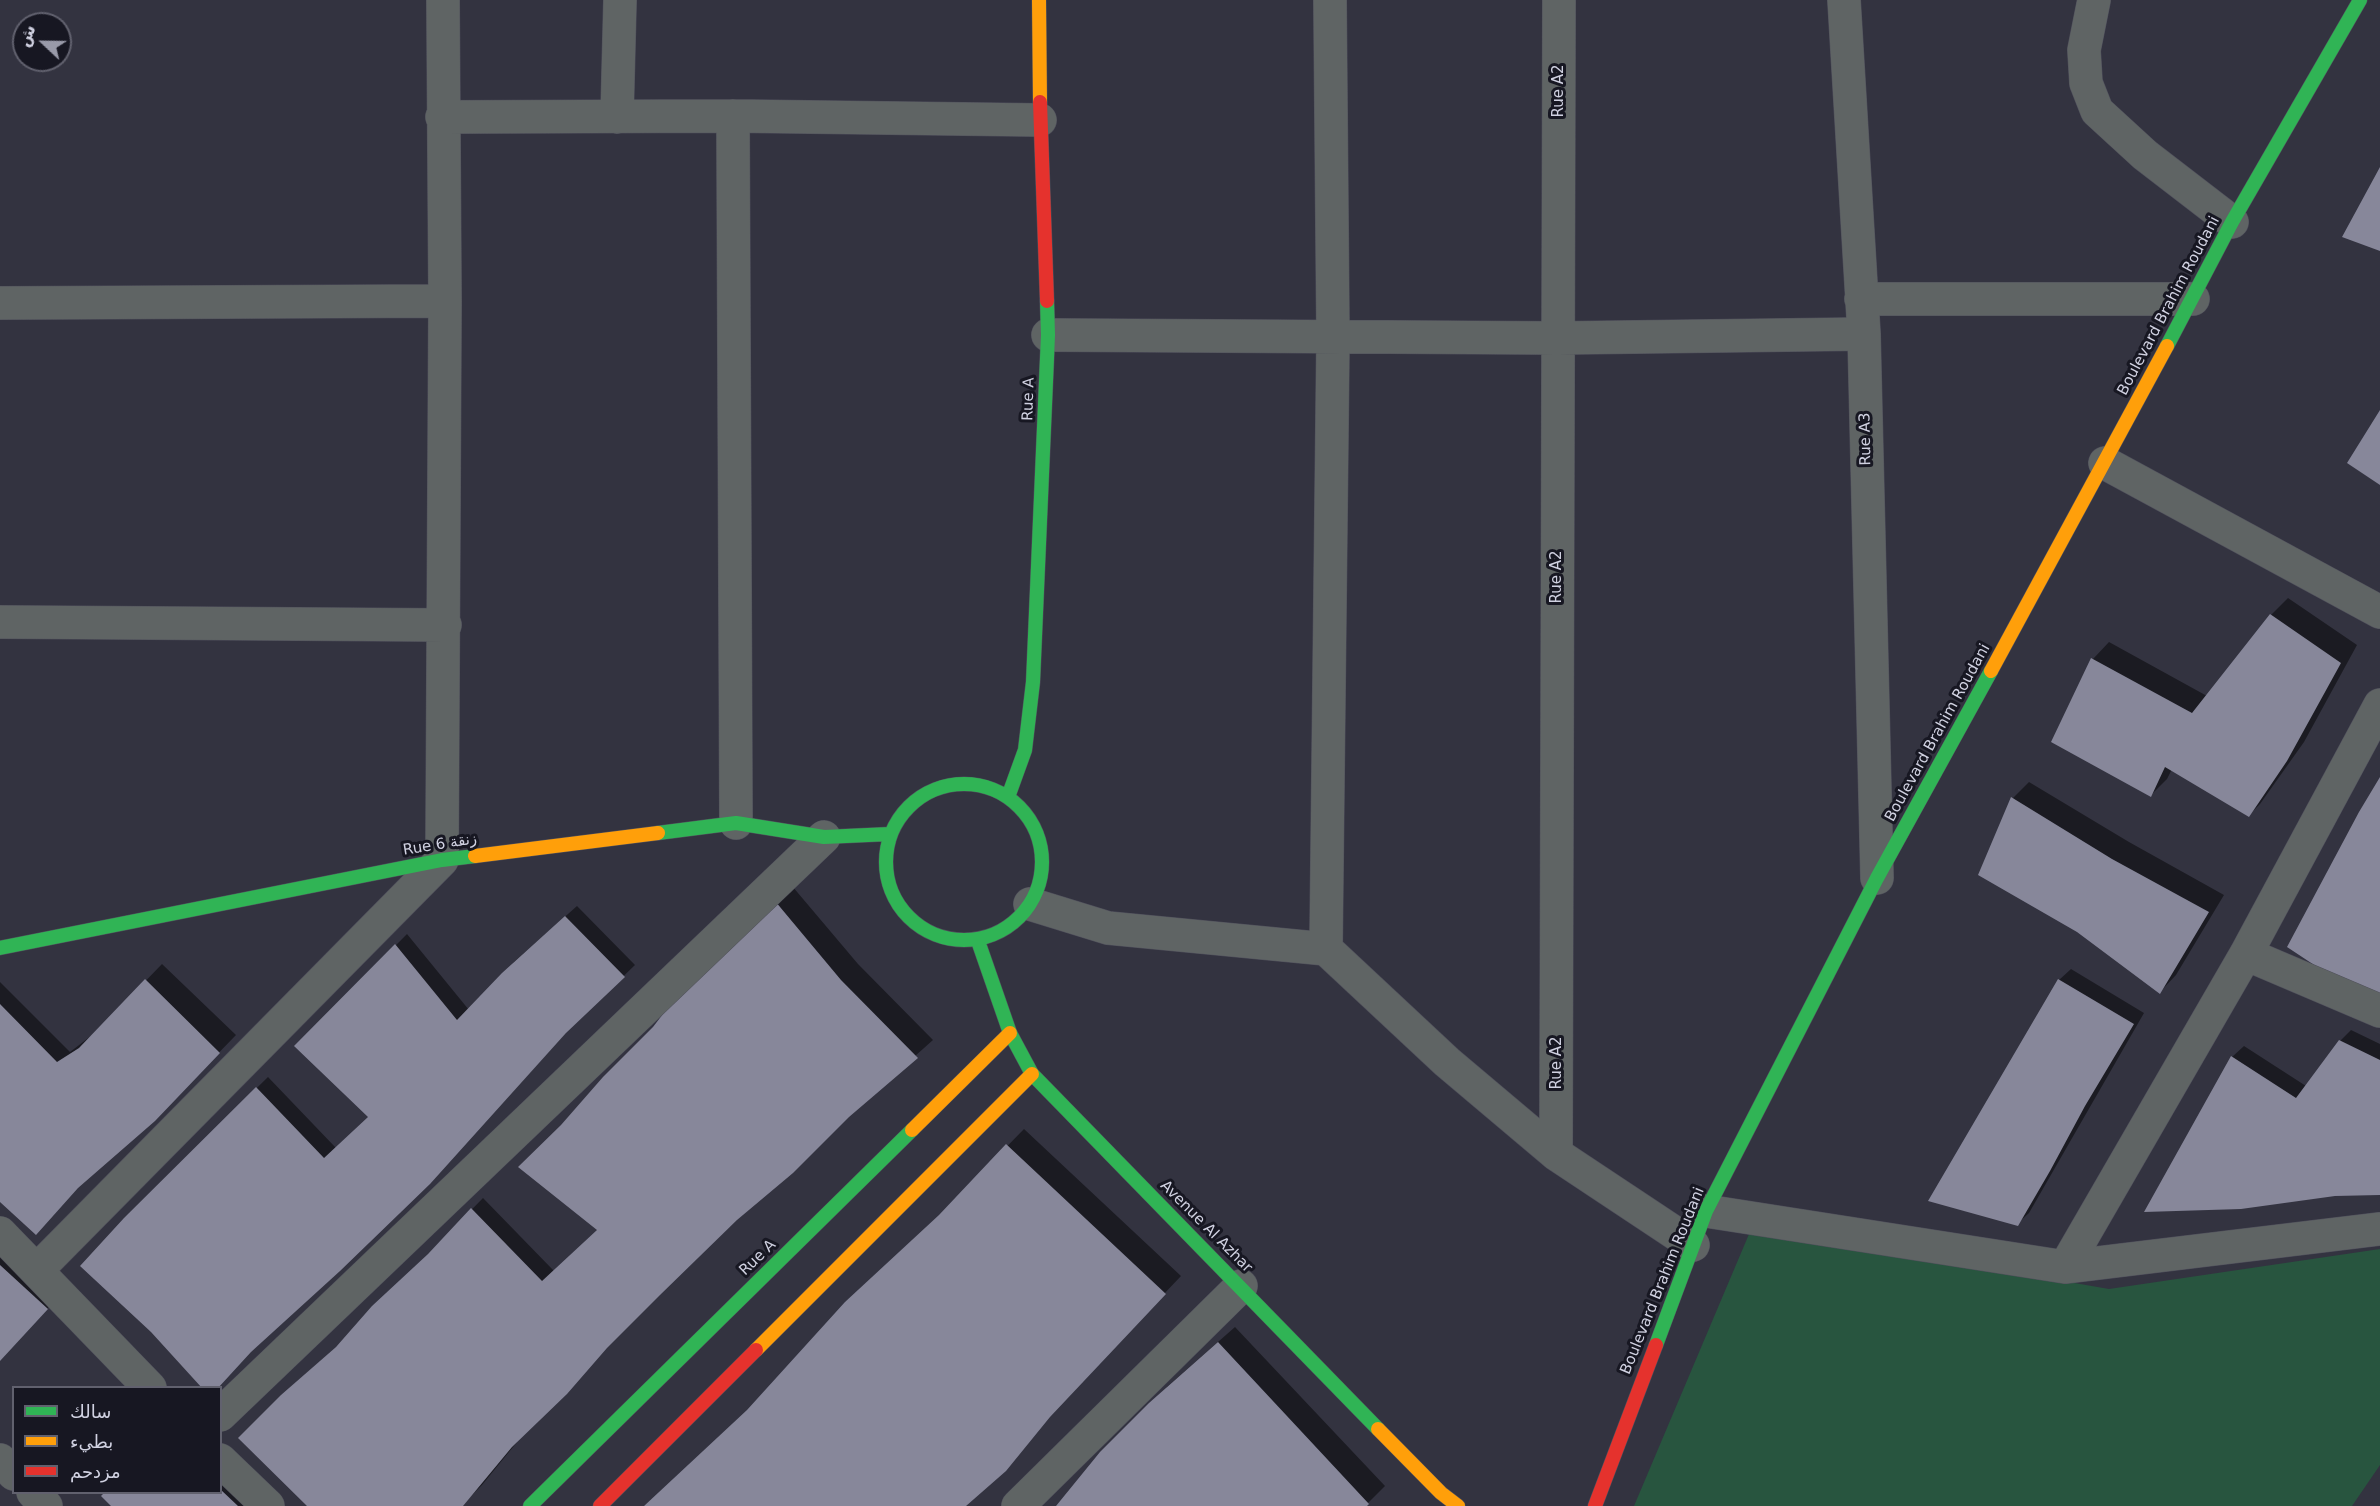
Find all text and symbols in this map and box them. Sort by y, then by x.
north arrow [12,12,72,72]
text: ش [14,22,40,50]
street label: Rue A2 [1550,64,1568,118]
street label: Boulevard Brahim Roudani [2114,213,2224,399]
street label: Rue A [1019,377,1039,421]
street label: Rue A3 [1857,412,1875,466]
street label: Rue A2 [1548,550,1566,604]
street label: Boulevard Brahim Roudani [1882,641,1994,825]
street label: Rue 6 زنقة [402,830,478,860]
street label: Rue A2 [1548,1036,1566,1090]
street label: Avenue Al Azhar [1156,1177,1256,1277]
street label: Boulevard Brahim Roudani [1617,1185,1709,1377]
street label: Rue A [736,1236,780,1280]
legend [12,1386,222,1494]
text: سالك [70,1401,111,1422]
text: بطيء [70,1431,113,1452]
text: مزدحم [70,1461,121,1482]

